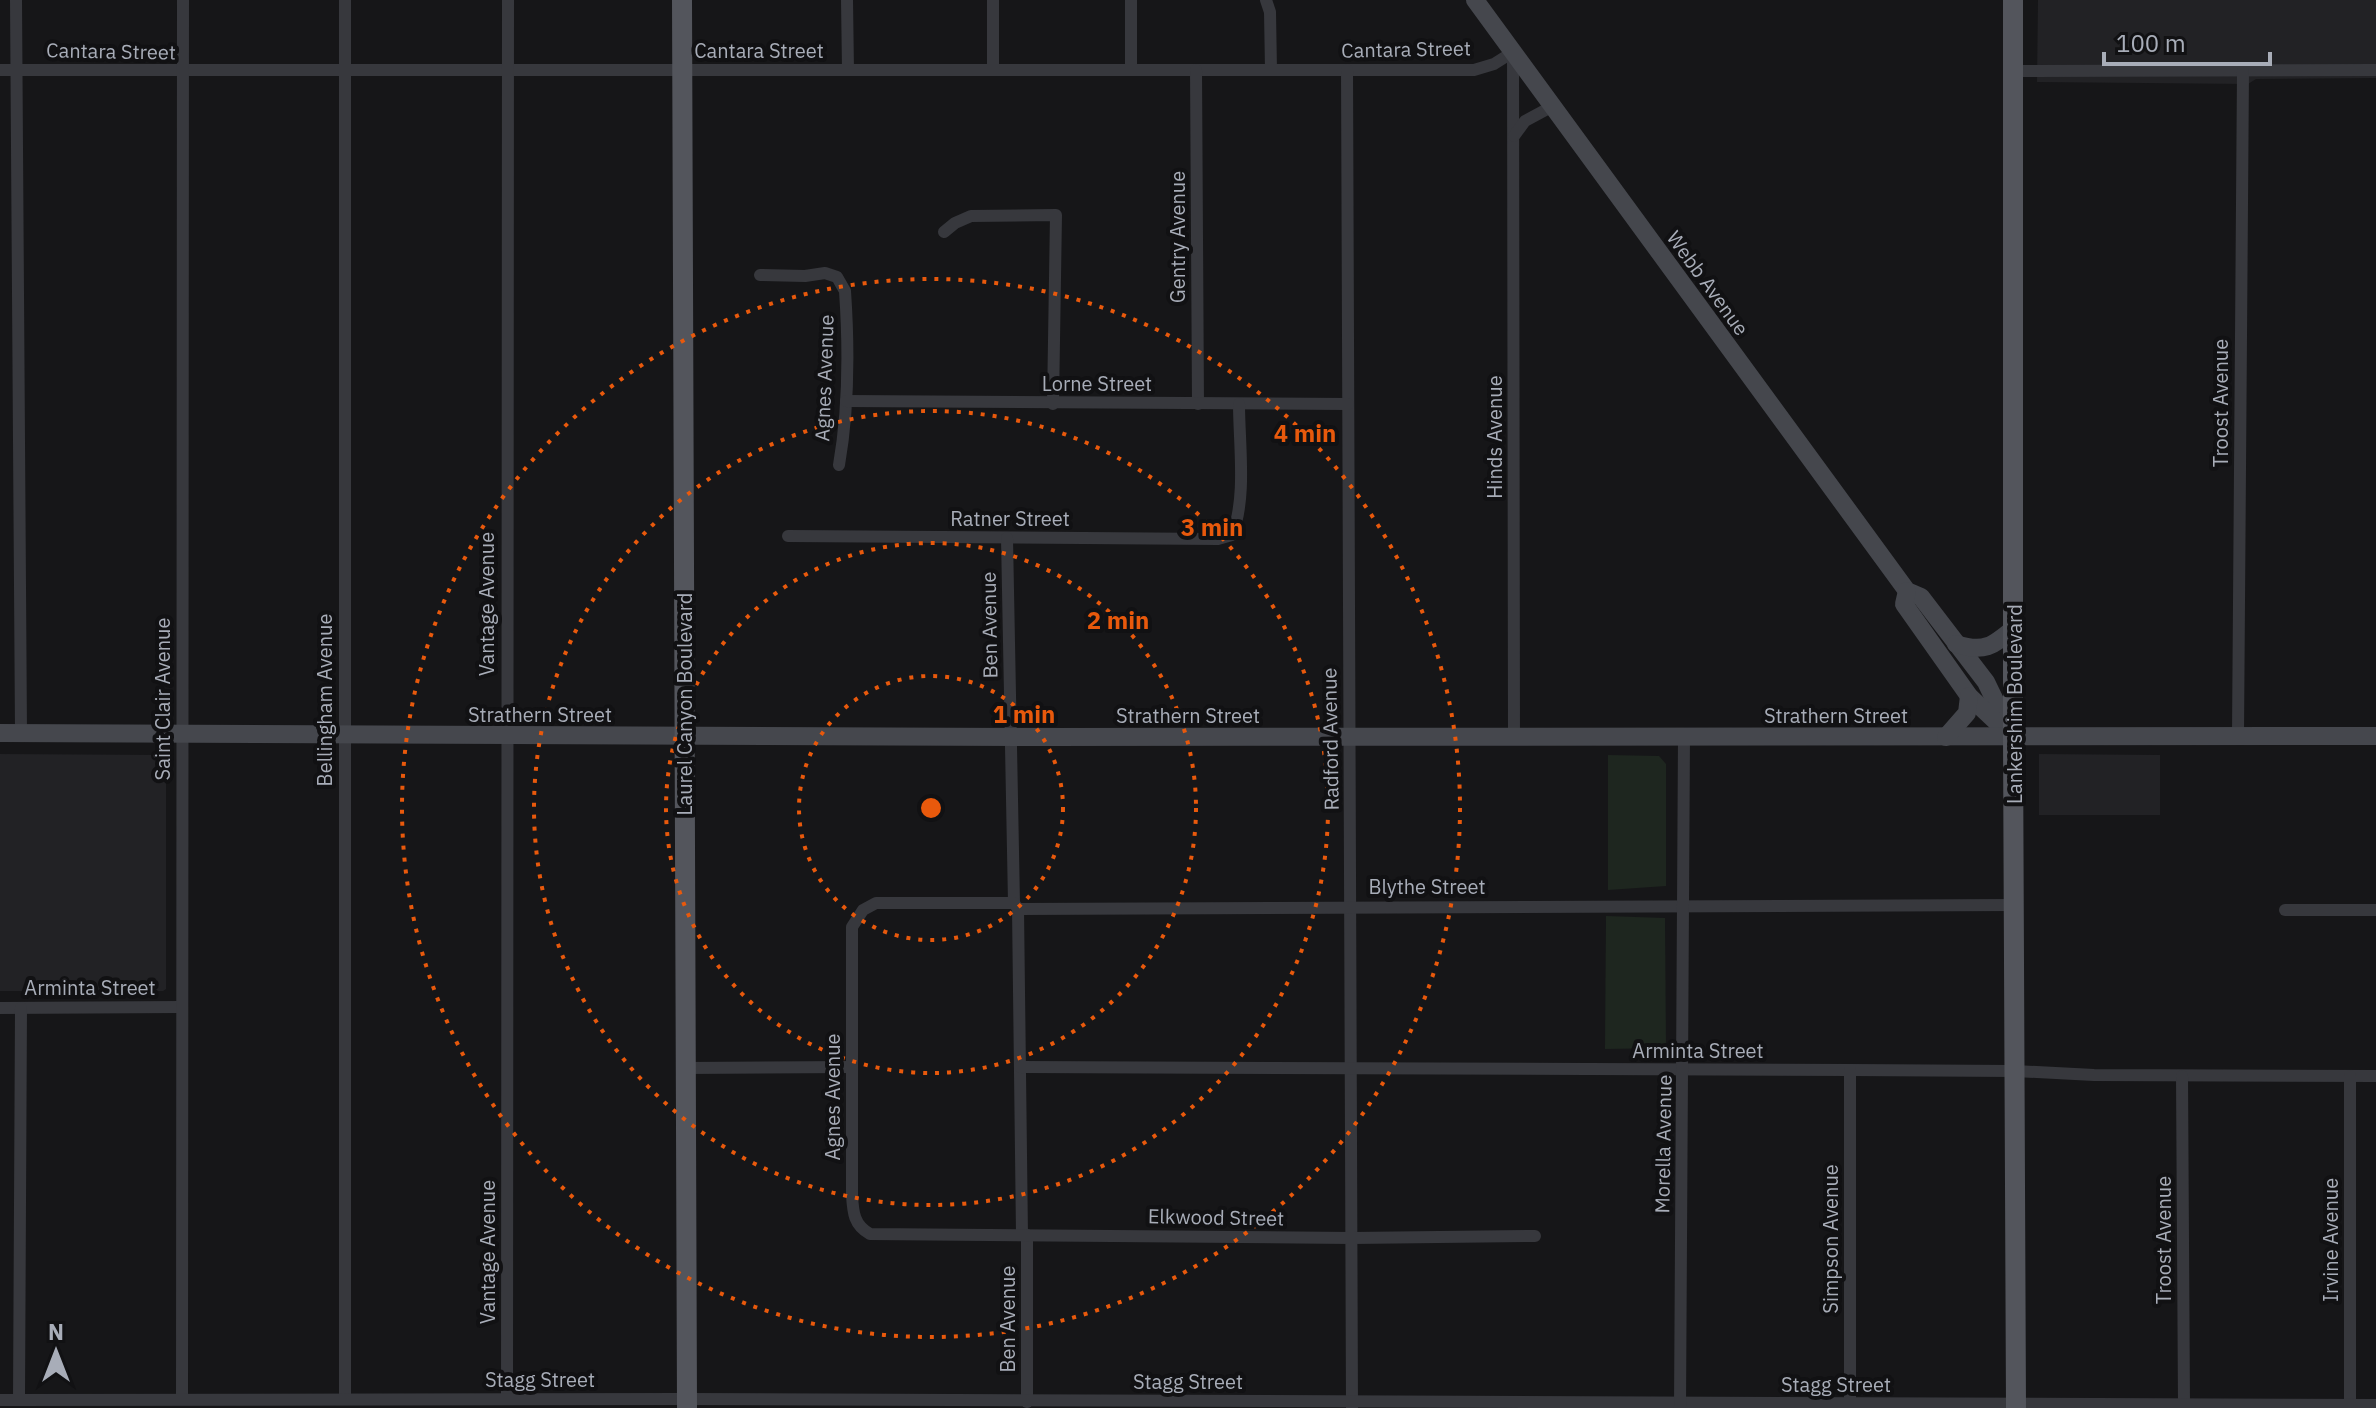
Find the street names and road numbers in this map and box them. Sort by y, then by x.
street label: Cantara Street [1341,34,1471,64]
street label: Cantara Street [46,36,176,66]
street label: Cantara Street [694,37,824,64]
street label: Gentry Avenue [1164,171,1191,303]
street label: Webb Avenue [1661,225,1755,341]
street label: Agnes Avenue [808,314,840,442]
street label: Troost Avenue [2207,339,2234,467]
street label: Lorne Street [1042,370,1152,397]
street label: Hinds Avenue [1481,375,1508,499]
street label: Ratner Street [950,505,1070,532]
street label: Vantage Avenue [473,532,500,676]
street label: Ben Avenue [975,571,1003,679]
street label: Laurel Canyon Boulevard [671,593,698,815]
street label: Lankershim Boulevard [2001,604,2028,804]
street label: Bellingham Avenue [311,614,338,786]
street label: Saint Clair Avenue [149,618,176,780]
street label: Radford Avenue [1315,667,1345,811]
street label: Strathern Street [468,701,612,728]
street label: Strathern Street [1116,702,1260,729]
street label: Strathern Street [1764,702,1908,729]
street label: Blythe Street [1368,873,1486,900]
street label: Arminta Street [24,974,156,1001]
street label: Agnes Avenue [819,1034,846,1160]
street label: Arminta Street [1632,1037,1764,1064]
street label: Morella Avenue [1648,1074,1678,1214]
street label: Simpson Avenue [1817,1164,1844,1314]
street label: Troost Avenue [2150,1176,2177,1304]
street label: Irvine Avenue [2317,1178,2344,1302]
street label: Vantage Avenue [474,1180,501,1324]
street label: Elkwood Street [1148,1202,1284,1232]
street label: Ben Avenue [994,1266,1021,1372]
street label: Stagg Street [485,1366,595,1393]
street label: Stagg Street [1133,1368,1243,1395]
street label: Stagg Street [1781,1371,1891,1398]

